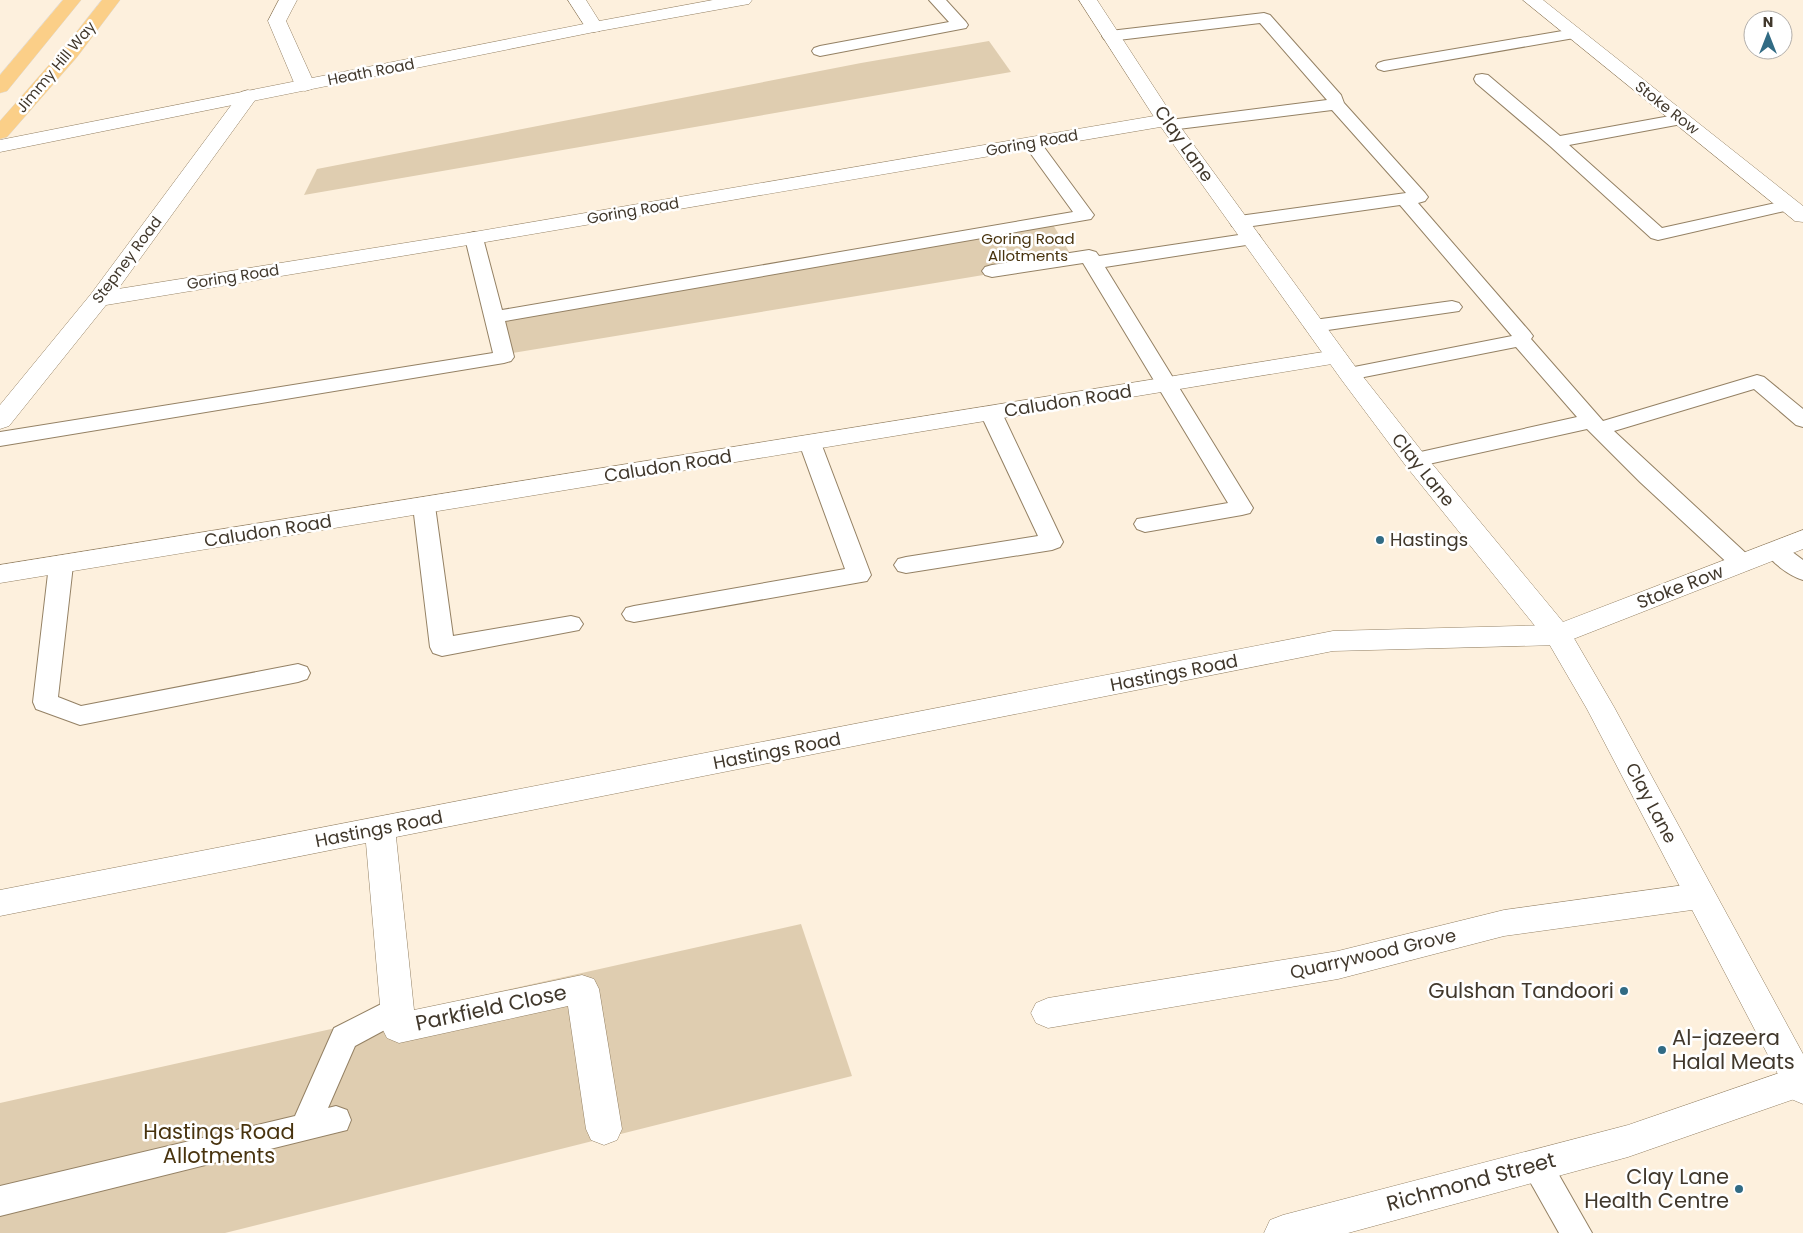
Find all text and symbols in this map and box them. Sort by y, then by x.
north arrow [1743,10,1793,60]
text: N [1763,12,1773,32]
street label: Jimmy Hill Way [11,16,101,117]
street label: Heath Road [326,53,416,90]
street label: Stoke Row [1631,76,1704,140]
street label: Clay Lane [1149,100,1220,187]
street label: Goring Road [984,124,1080,161]
street label: Goring Road [585,192,681,229]
street label: Stepney Road [87,212,166,308]
park label: Goring Road Allotments [981,228,1075,266]
street label: Goring Road [185,259,281,294]
street label: Caludon Road [1002,378,1133,423]
street label: Clay Lane [1386,428,1461,512]
street label: Caludon Road [602,443,733,488]
street label: Caludon Road [202,508,333,553]
place label: Hastings [1390,527,1468,552]
marker: Hastings [1374,534,1386,546]
street label: Stoke Row [1633,558,1727,615]
street label: Hastings Road [1108,648,1240,697]
street label: Hastings Road [711,726,843,775]
street label: Clay Lane [1620,758,1683,848]
street label: Hastings Road [313,804,445,853]
street label: Quarrywood Grove [1287,922,1458,985]
place label: Gulshan Tandoori [1428,976,1614,1005]
street label: Parkfield Close [413,977,569,1038]
marker: Gulshan Tandoori [1618,985,1630,997]
place label: Al-jazeera Halal Meats [1672,1023,1795,1076]
marker: Al-jazeera Halal Meats [1656,1044,1668,1056]
park label: Hastings Road Allotments [143,1117,295,1170]
street label: Richmond Street [1383,1145,1559,1218]
place label: Clay Lane Health Centre [1584,1162,1729,1215]
marker: Clay Lane Health Centre [1733,1183,1745,1195]

